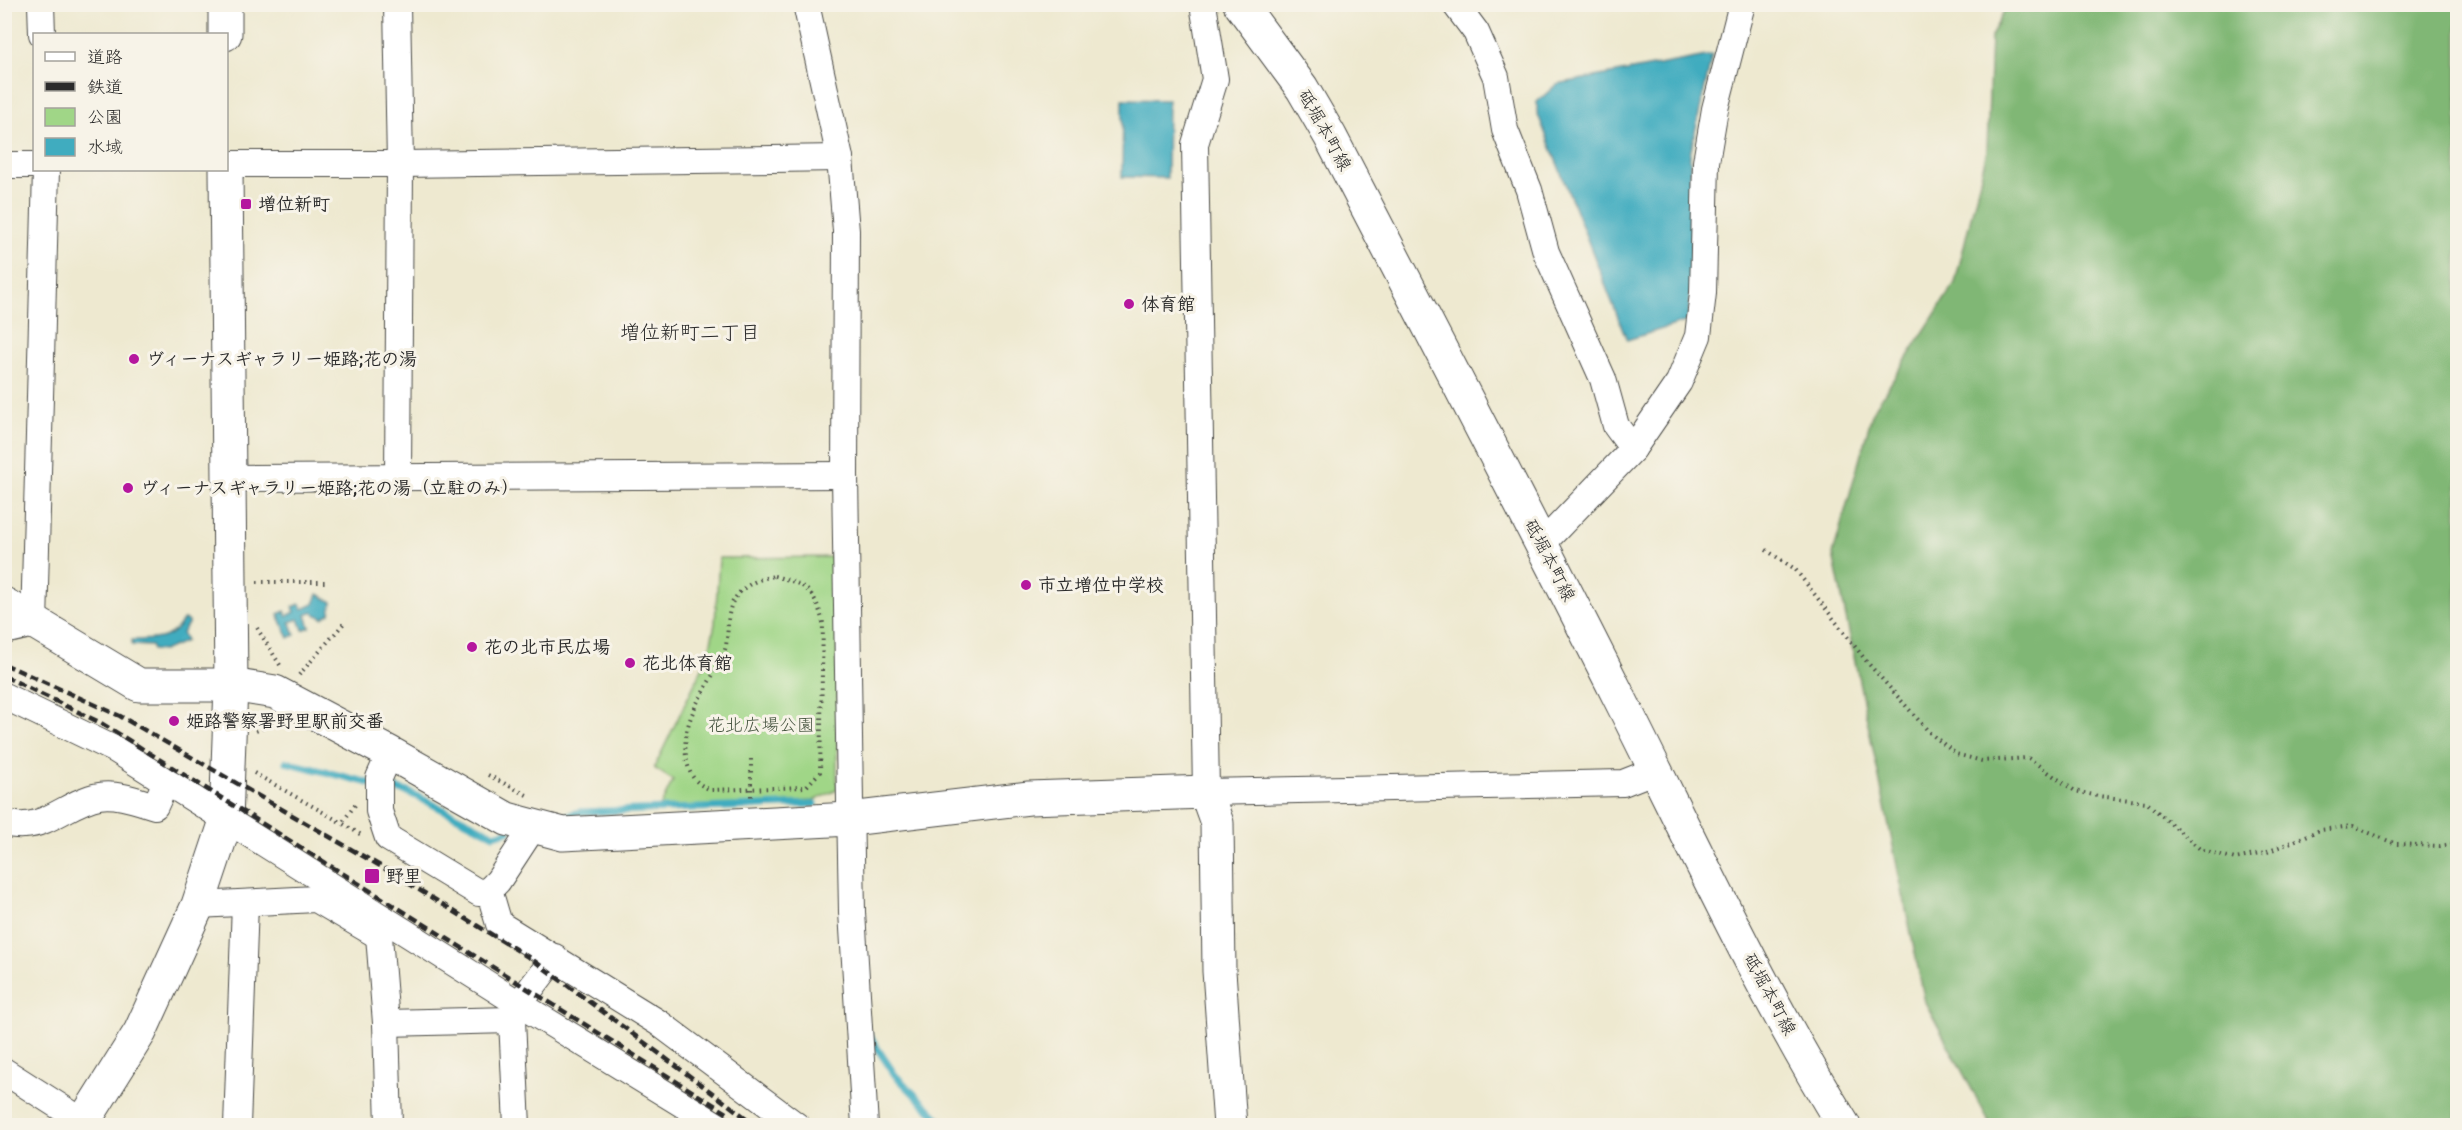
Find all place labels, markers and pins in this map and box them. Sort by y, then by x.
place label: 増位新町 [258,192,330,215]
marker: 増位新町 [239,197,253,211]
place label: 体育館 [1141,292,1195,315]
marker: 体育館 [1122,297,1136,311]
place label: ヴィーナスギャラリー姫路;花の湯 [146,347,417,370]
marker: ヴィーナスギャラリー姫路;花の湯 [127,352,141,366]
place label: ヴィーナスギャラリー姫路;花の湯（立駐のみ） [140,476,519,499]
marker: ヴィーナスギャラリー姫路;花の湯（立駐のみ） [121,481,135,495]
place label: 市立増位中学校 [1038,573,1164,596]
marker: 市立増位中学校 [1019,578,1033,592]
place label: 花の北市民広場 [484,635,610,658]
marker: 花の北市民広場 [465,640,479,654]
place label: 花北体育館 [642,651,732,674]
marker: 花北体育館 [623,656,637,670]
place label: 姫路警察署野里駅前交番 [186,709,384,732]
marker: 姫路警察署野里駅前交番 [167,714,181,728]
place label: 野里 [386,864,422,887]
marker: 野里 [363,867,381,885]

